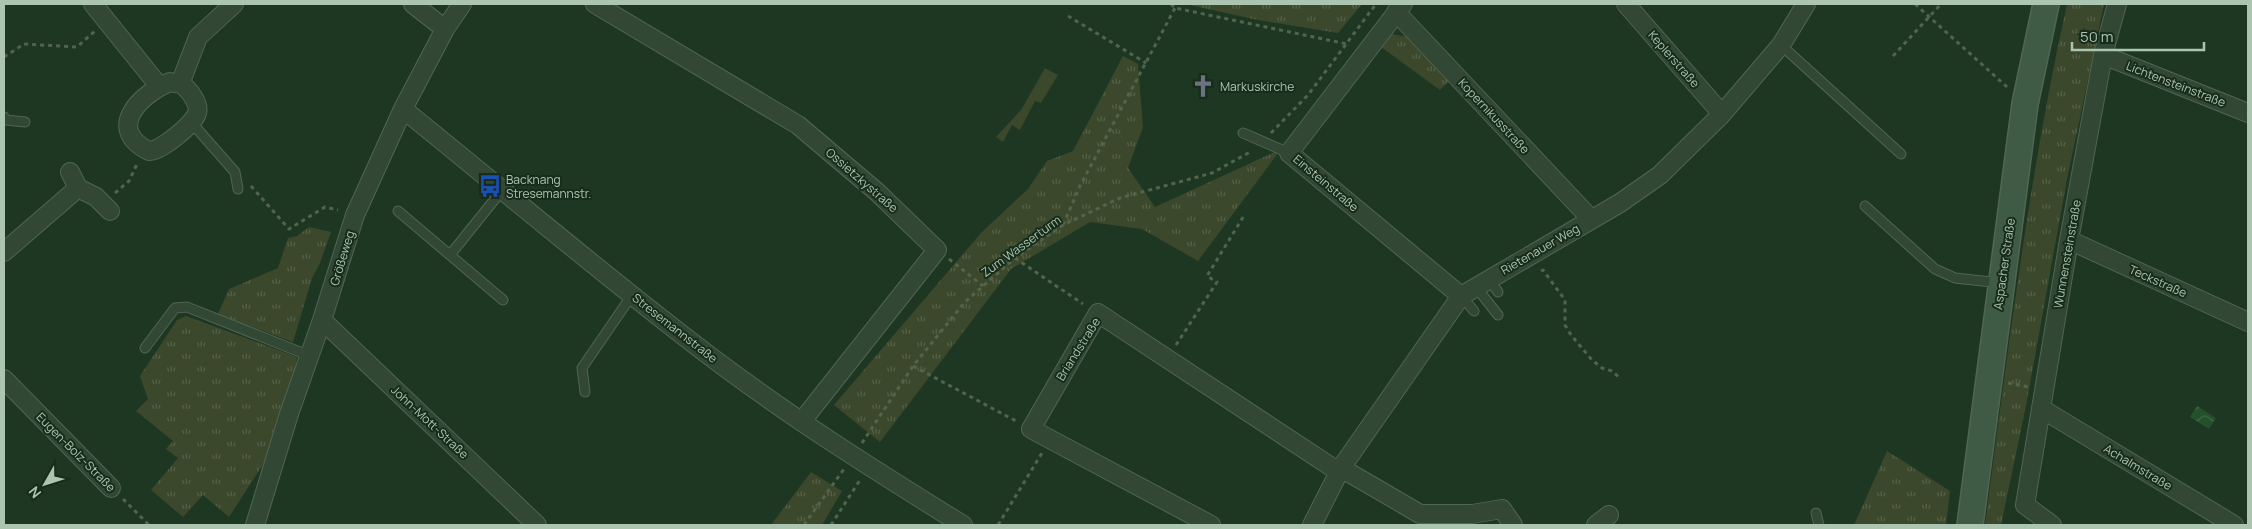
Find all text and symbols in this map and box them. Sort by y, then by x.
scale bar [2072,20,2204,52]
text: 50 m [2080,26,2114,47]
street label: Keplerstraße [1644,27,1704,91]
street label: Lichtensteinstraße [2124,57,2228,111]
church icon: Markuskirche [1190,73,1216,99]
street label: Kopernikusstraße [1455,75,1533,157]
place label: Markuskirche [1220,78,1294,95]
street label: Ossietzkystraße [822,144,902,216]
street label: Einsteinstraße [1290,151,1362,215]
place label: Backnang Stresemannstr. [506,171,591,202]
bus stop icon: Backnang Stresemannstr. [477,173,503,199]
street label: Wunnensteinstraße [2049,198,2085,310]
street label: Zum Wasserturm [978,211,1064,281]
street label: Aspacher Straße [1989,217,2019,311]
street label: Rietenauer Weg [1498,220,1582,278]
street label: Größeweg [326,228,358,288]
street label: Teckstraße [2126,261,2190,301]
street label: Stresemannstraße [629,289,721,367]
street label: Briandstraße [1052,314,1104,384]
street label: John-Mott-Straße [388,382,472,462]
street label: Eugen-Bolz-Straße [33,409,119,495]
street label: Achalmstraße [2101,440,2175,494]
north arrow [20,459,70,509]
text: N [24,483,45,502]

